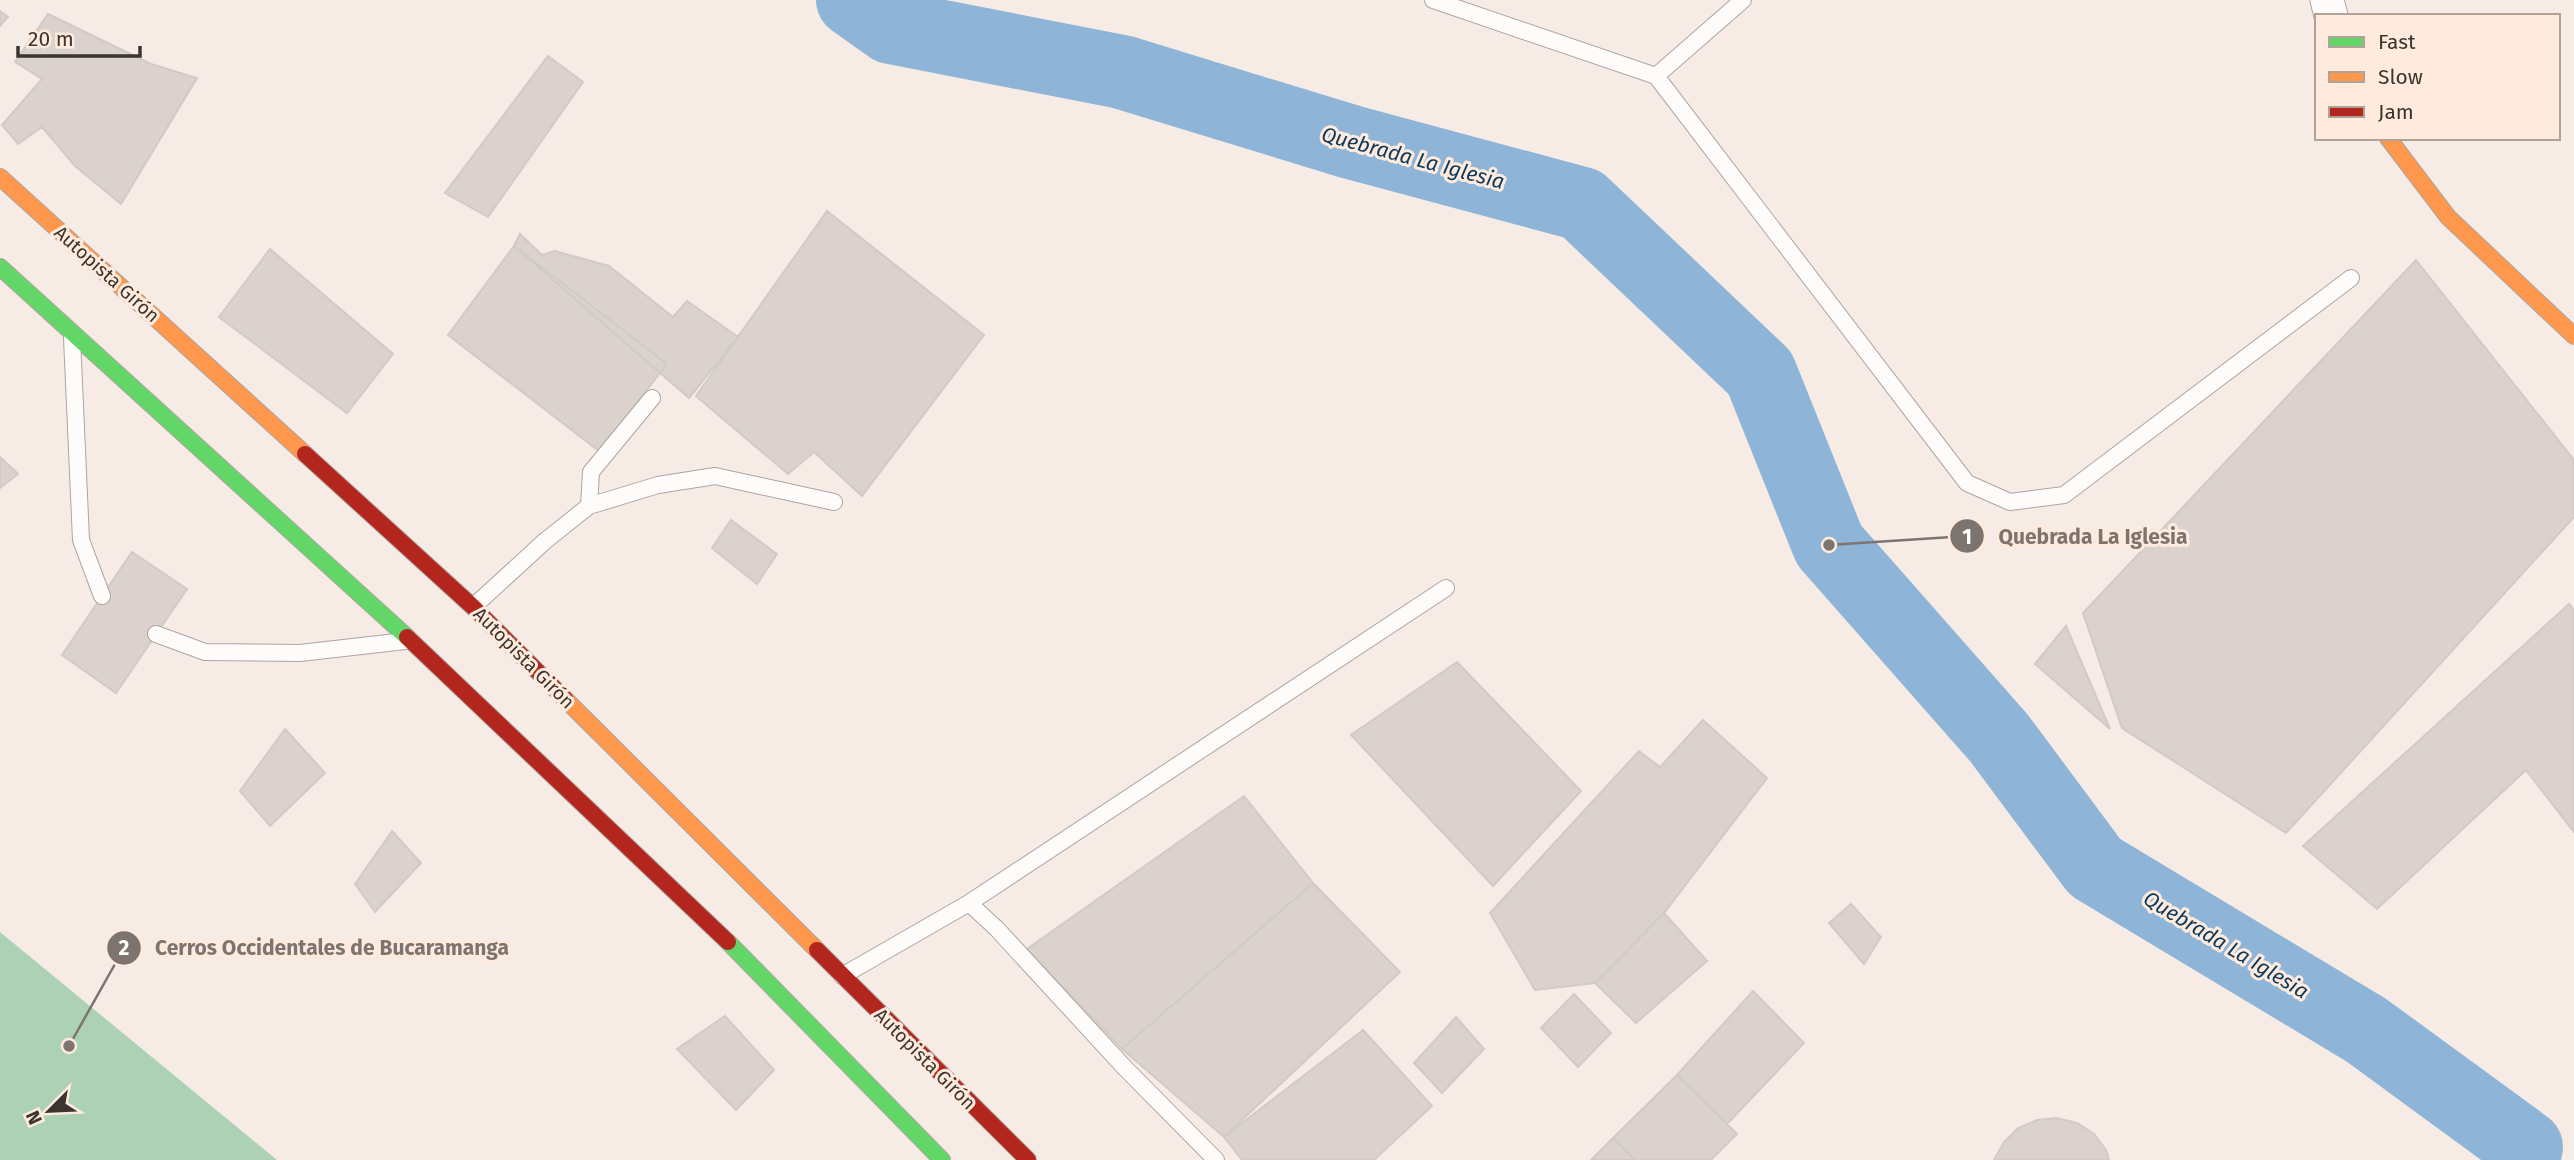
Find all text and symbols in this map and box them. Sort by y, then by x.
scale bar [18,14,140,58]
legend [2315,14,2560,140]
text: 20 m [28,26,74,52]
text: Fast [2378,29,2416,55]
text: Slow [2378,64,2423,90]
text: Jam [2378,99,2414,125]
water label: Quebrada La Iglesia [1319,121,1507,195]
street label: Autopista Girón [50,221,164,327]
callout: Quebrada La Iglesia [1949,515,2201,557]
text: 1 [1962,524,1972,550]
text: Quebrada La Iglesia [1999,524,2187,550]
street label: Autopista Girón [469,603,579,713]
water label: Quebrada La Iglesia [2139,885,2313,1005]
callout: Cerros Occidentales de Bucaramanga [106,927,523,969]
text: 2 [119,935,130,961]
text: Cerros Occidentales de Bucaramanga [155,935,509,961]
street label: Autopista Girón [870,1004,980,1114]
north arrow [14,1076,84,1146]
text: N [21,1107,47,1128]

